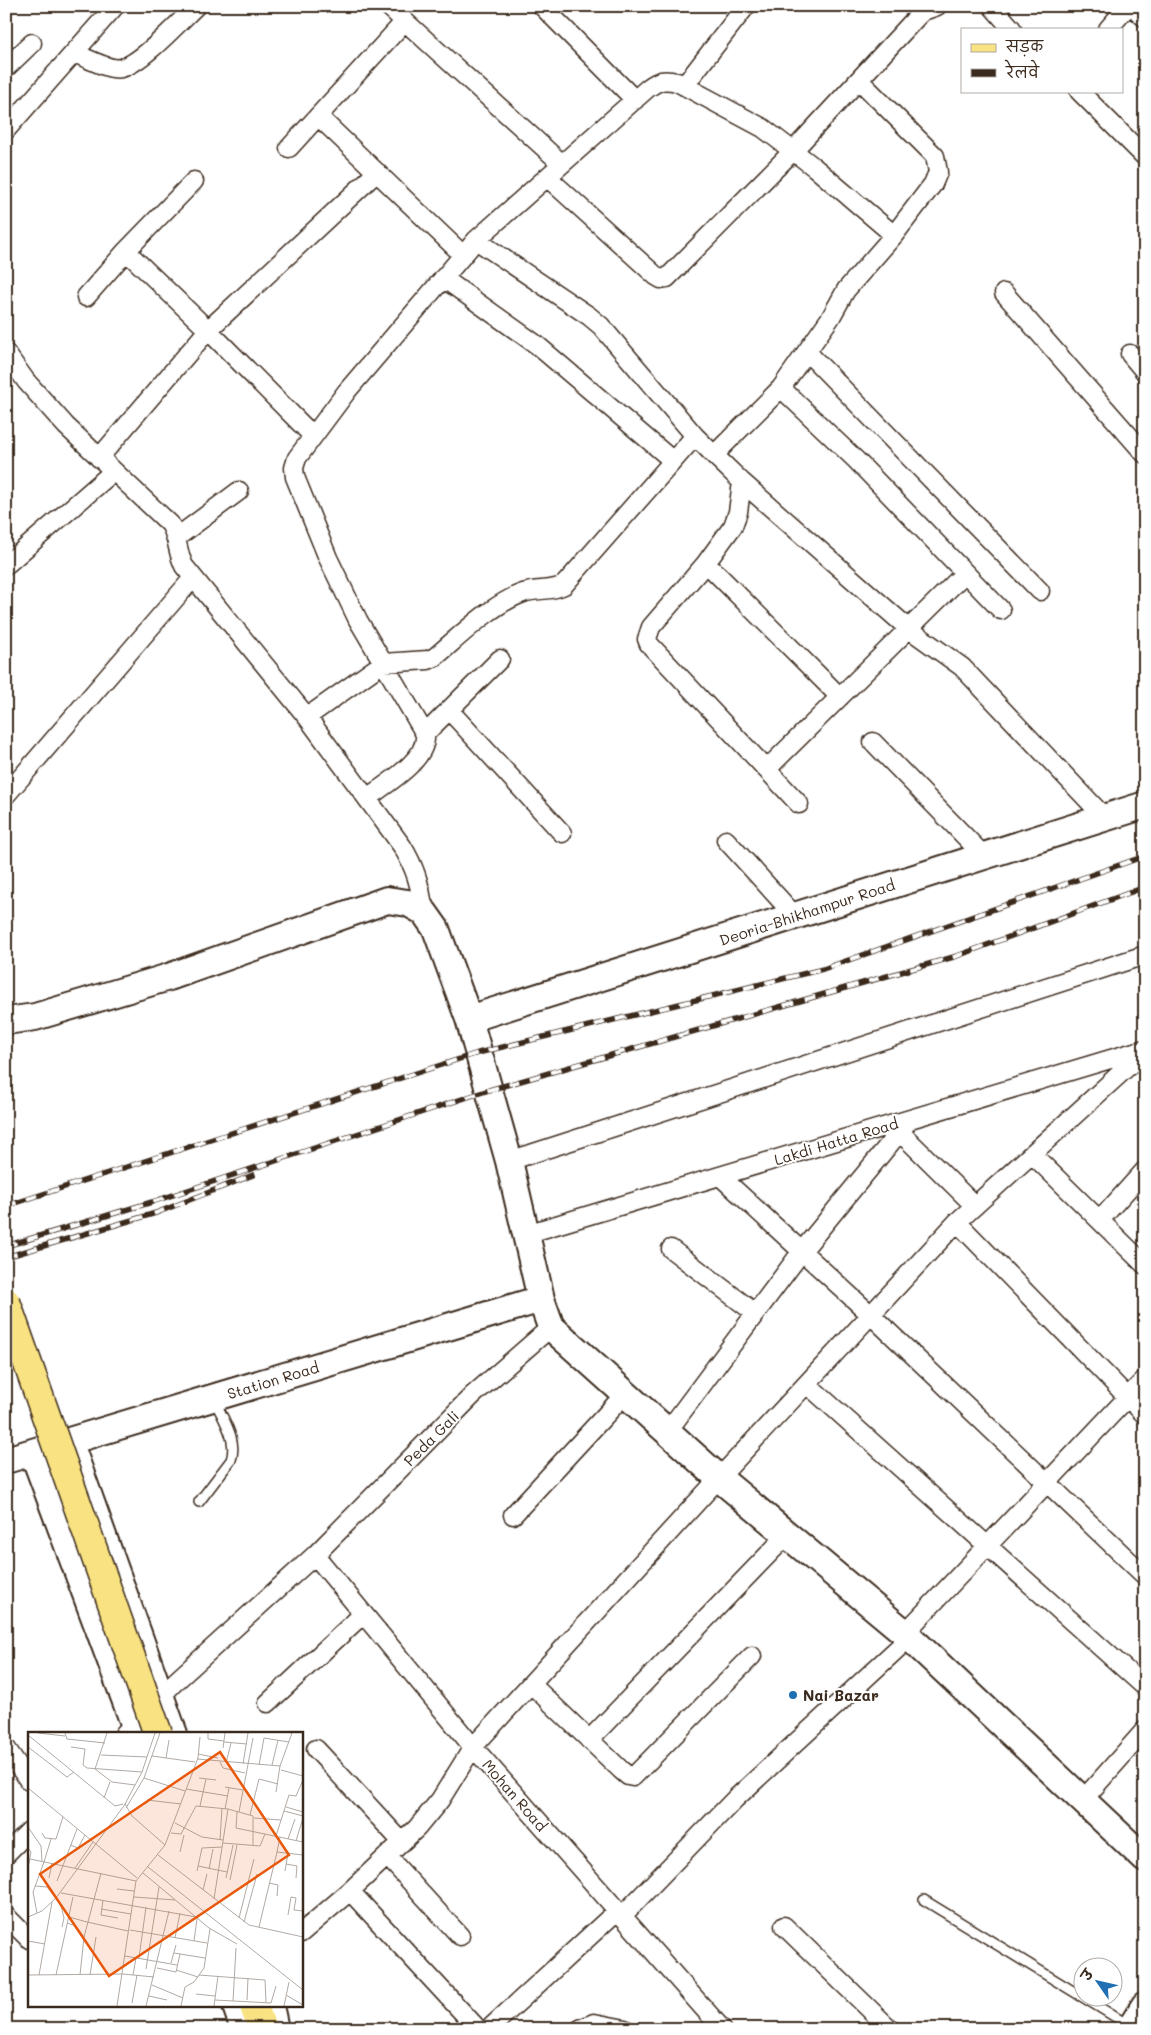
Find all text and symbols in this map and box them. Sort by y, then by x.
legend [961,28,1124,92]
text: सड़क [1005,36,1044,57]
text: रेलवे [1004,59,1040,82]
street label: Deoria-Bhikhampur Road [717,874,897,950]
street label: Lakdi Hatta Road [771,1113,901,1169]
street label: Station Road [225,1357,321,1403]
street label: Peda Gali [399,1406,463,1470]
place label: Nai Bazar [803,1685,879,1705]
marker: Nai Bazar [787,1689,799,1701]
inset map [28,1732,302,2008]
street label: Mohan Road [478,1755,552,1835]
north arrow [1074,1958,1124,2008]
text: उ [1075,1964,1098,1985]

